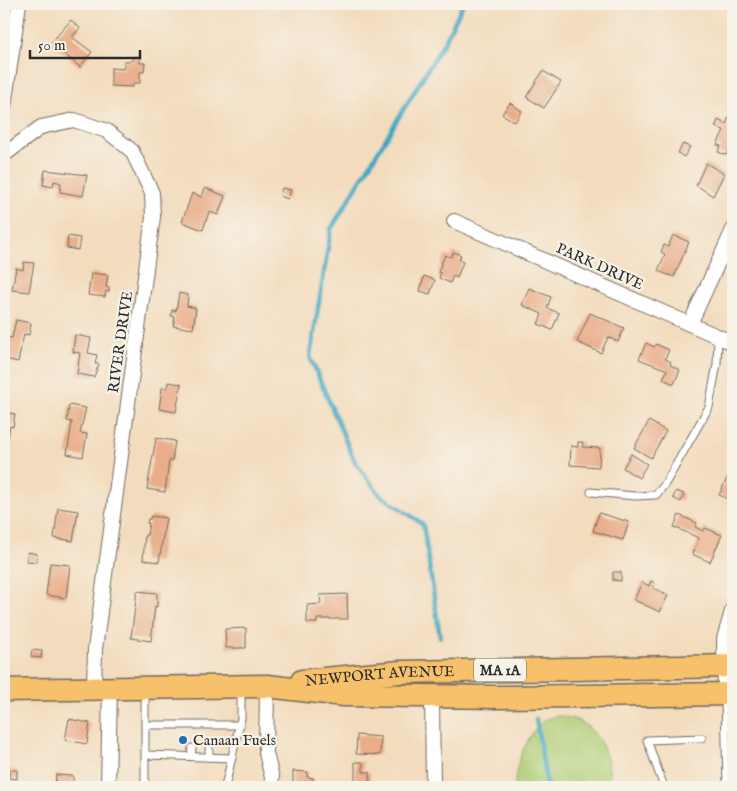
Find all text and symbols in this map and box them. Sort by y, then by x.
scale bar [30,28,140,60]
text: 50 m [38,36,66,55]
street label: PARK DRIVE [553,239,646,294]
street label: RIVER DRIVE [104,290,137,394]
road number: MA 1A [474,658,526,682]
street label: NEWPORT AVENUE [304,662,455,691]
place label: Canaan Fuels [193,731,276,750]
marker: Canaan Fuels [177,734,189,746]

